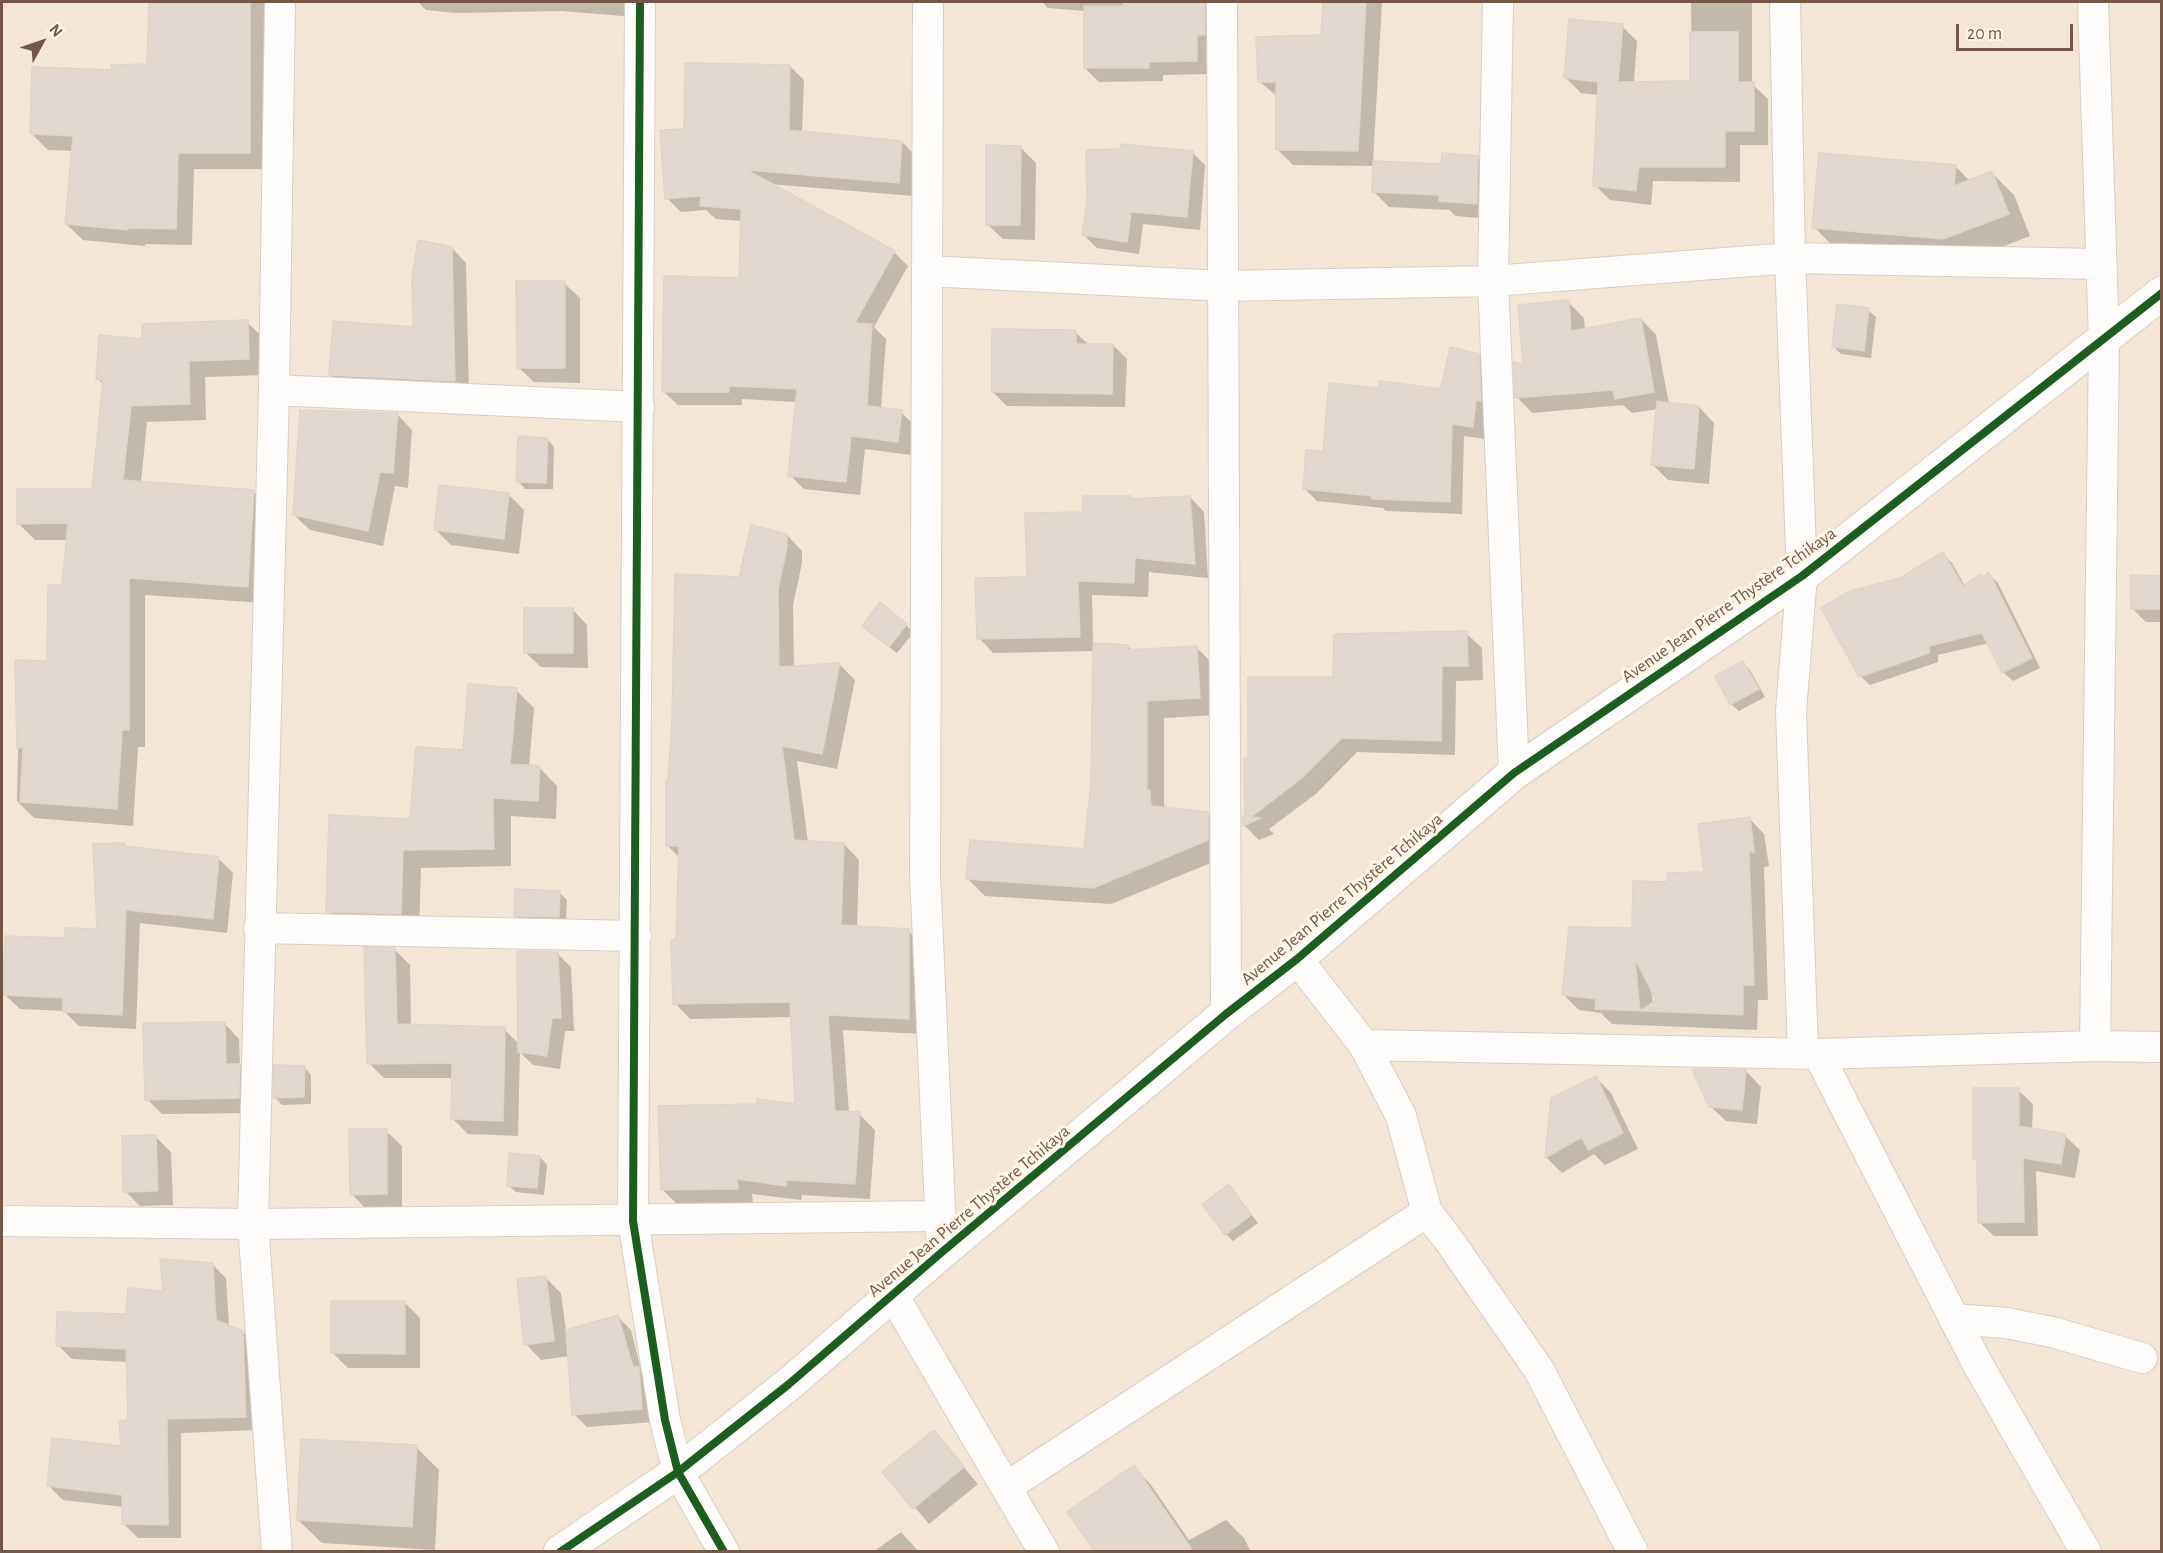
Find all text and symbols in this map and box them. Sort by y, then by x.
north arrow [12,12,72,72]
scale bar [1959,12,2076,50]
text: N [46,21,65,40]
text: 20 m [1967,25,2002,43]
street label: Avenue Jean Pierre Thystère Tchikaya [1618,522,1840,688]
street label: Avenue Jean Pierre Thystère Tchikaya [1237,808,1447,990]
street label: Avenue Jean Pierre Thystère Tchikaya [864,1120,1074,1302]

